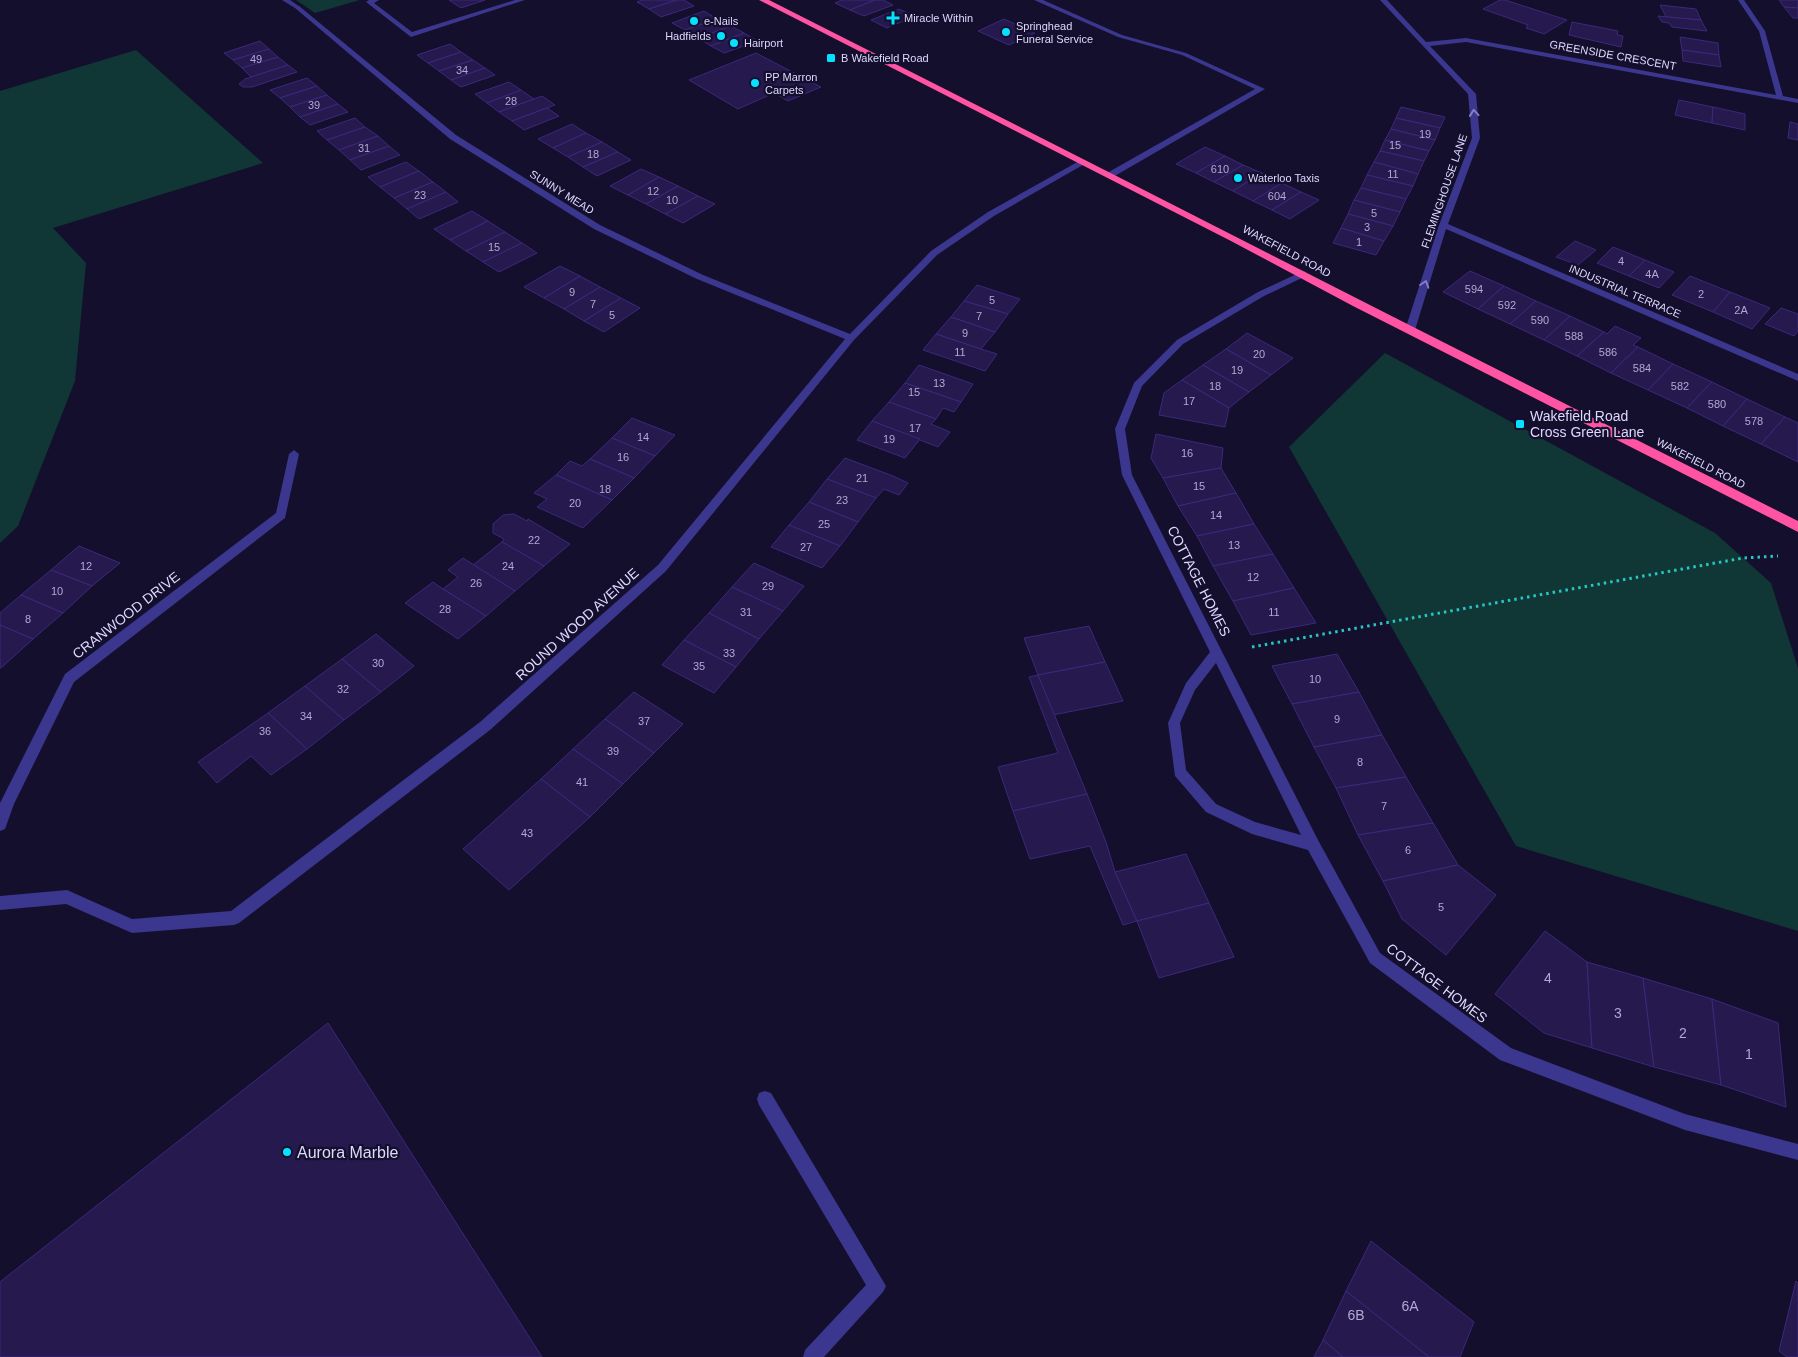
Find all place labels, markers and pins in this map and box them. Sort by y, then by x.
marker: Miracle Within [886,11,900,25]
place label: Miracle Within [904,12,973,24]
marker: e-Nails [688,15,700,27]
place label: e-Nails [704,15,739,27]
place label: Springhead Funeral Service [1016,20,1093,45]
marker: Springhead Funeral Service [1000,26,1012,38]
place label: Hadfields [665,30,711,42]
marker: Hadfields [715,30,727,42]
marker: Hairport [728,37,740,49]
place label: Hairport [744,37,783,49]
marker: B Wakefield Road [825,52,837,64]
place label: B Wakefield Road [841,52,929,64]
place label: PP Marron Carpets [765,71,817,96]
marker: PP Marron Carpets [749,77,761,89]
marker: Waterloo Taxis [1232,172,1244,184]
place label: Waterloo Taxis [1248,172,1320,184]
place label: Wakefield Road Cross Green Lane [1530,408,1645,440]
marker: Wakefield Road Cross Green Lane [1514,418,1526,430]
place label: Aurora Marble [297,1144,398,1161]
marker: Aurora Marble [281,1146,293,1158]

